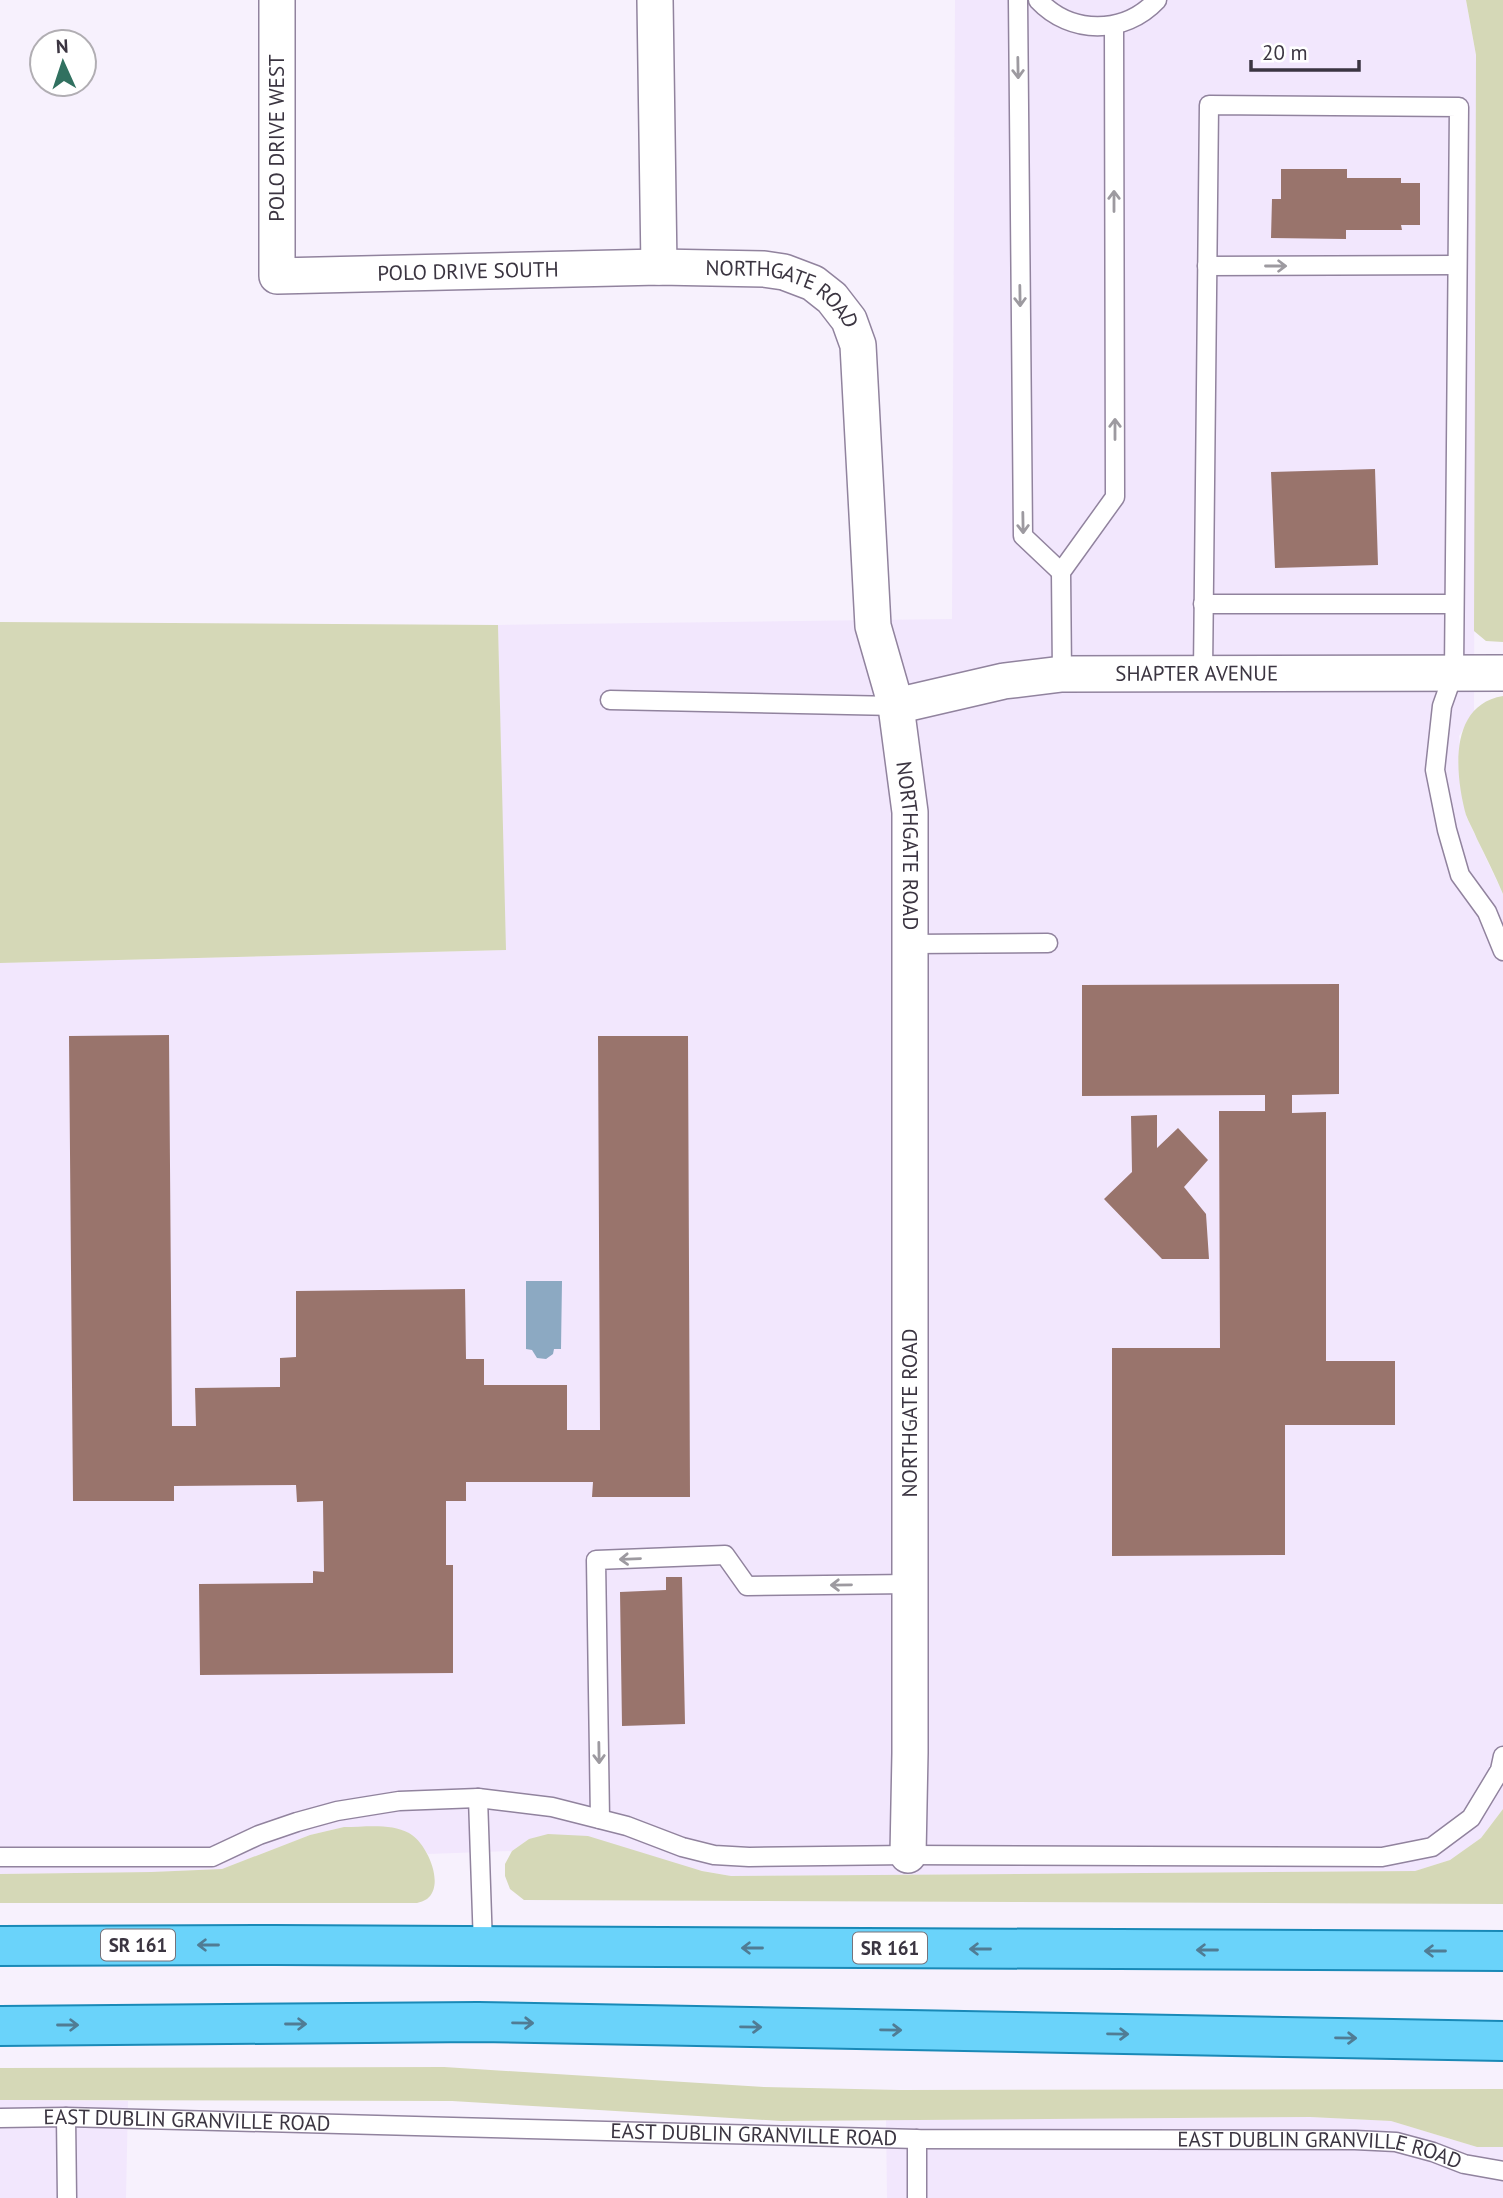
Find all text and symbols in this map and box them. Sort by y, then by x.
north arrow [28,28,98,98]
scale bar [1251,28,1360,72]
text: N [55,34,69,58]
text: 20 m [1262,39,1308,66]
street label: POLO DRIVE WEST [263,54,290,222]
one-way arrow [1011,56,1025,79]
one-way arrow [1108,190,1121,213]
street label: NORTHGATE ROAD [705,254,865,331]
street label: POLO DRIVE SOUTH [377,255,559,287]
one-way arrow [1264,259,1287,273]
one-way arrow [1014,284,1027,307]
one-way arrow [1108,417,1122,440]
one-way arrow [1016,511,1030,534]
street label: SHAPTER AVENUE [1115,660,1278,687]
street label: NORTHGATE ROAD [890,759,924,930]
street label: NORTHGATE ROAD [896,1328,923,1498]
one-way arrow [619,1552,642,1565]
one-way arrow [830,1578,853,1592]
one-way arrow [592,1742,606,1765]
road number: SR 161 [101,1929,175,1960]
road number: SR 161 [853,1932,927,1964]
one-way arrow [197,1938,220,1952]
one-way arrow [741,1941,764,1955]
one-way arrow [969,1942,992,1956]
one-way arrow [1196,1943,1219,1957]
one-way arrow [1424,1944,1447,1958]
one-way arrow [511,2016,534,2030]
one-way arrow [284,2017,307,2030]
one-way arrow [56,2018,79,2032]
one-way arrow [739,2021,762,2034]
one-way arrow [879,2023,902,2037]
one-way arrow [1107,2027,1130,2041]
one-way arrow [1334,2031,1357,2045]
street label: EAST DUBLIN GRANVILLE ROAD [43,2103,331,2137]
street label: EAST DUBLIN GRANVILLE ROAD [610,2117,898,2151]
street label: EAST DUBLIN GRANVILLE ROAD [1177,2126,1466,2175]

